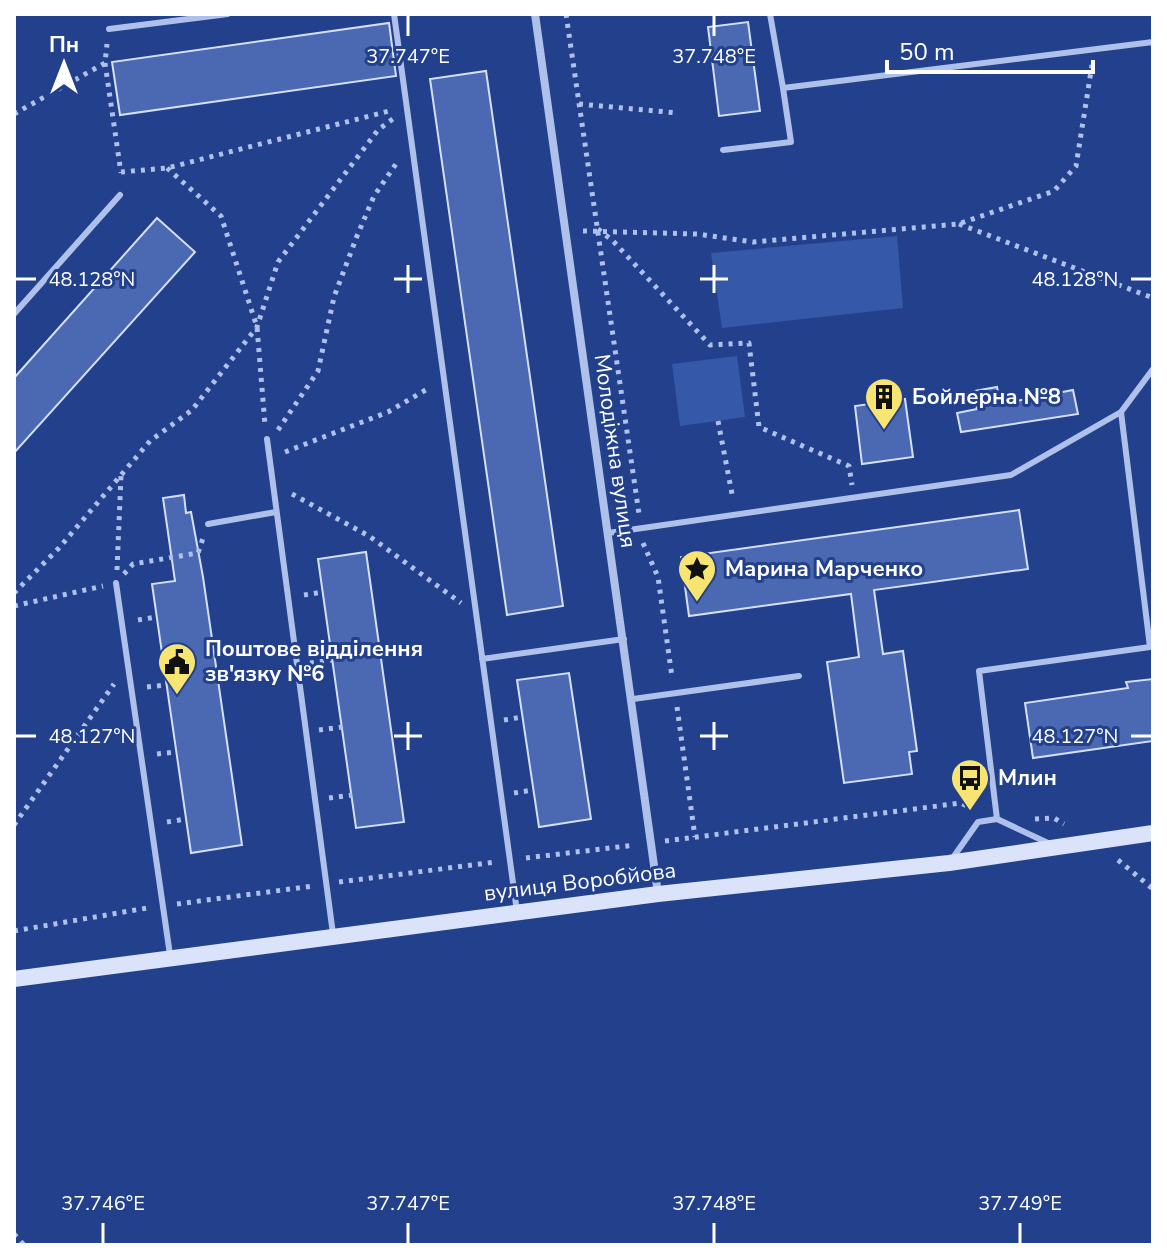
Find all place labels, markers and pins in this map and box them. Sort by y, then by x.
building icon: Бойлерна №8 [863,376,905,431]
place label: Бойлерна №8 [912,382,1061,412]
place icon: Марина Марченко [676,548,718,603]
place label: Марина Марченко [725,554,923,584]
place label: Поштове відділення зв'язку №6 [205,634,423,689]
public building icon: Поштове відділення зв'язку №6 [156,641,198,696]
bus stop icon: Млин [949,757,991,812]
place label: Млин [998,763,1057,793]

